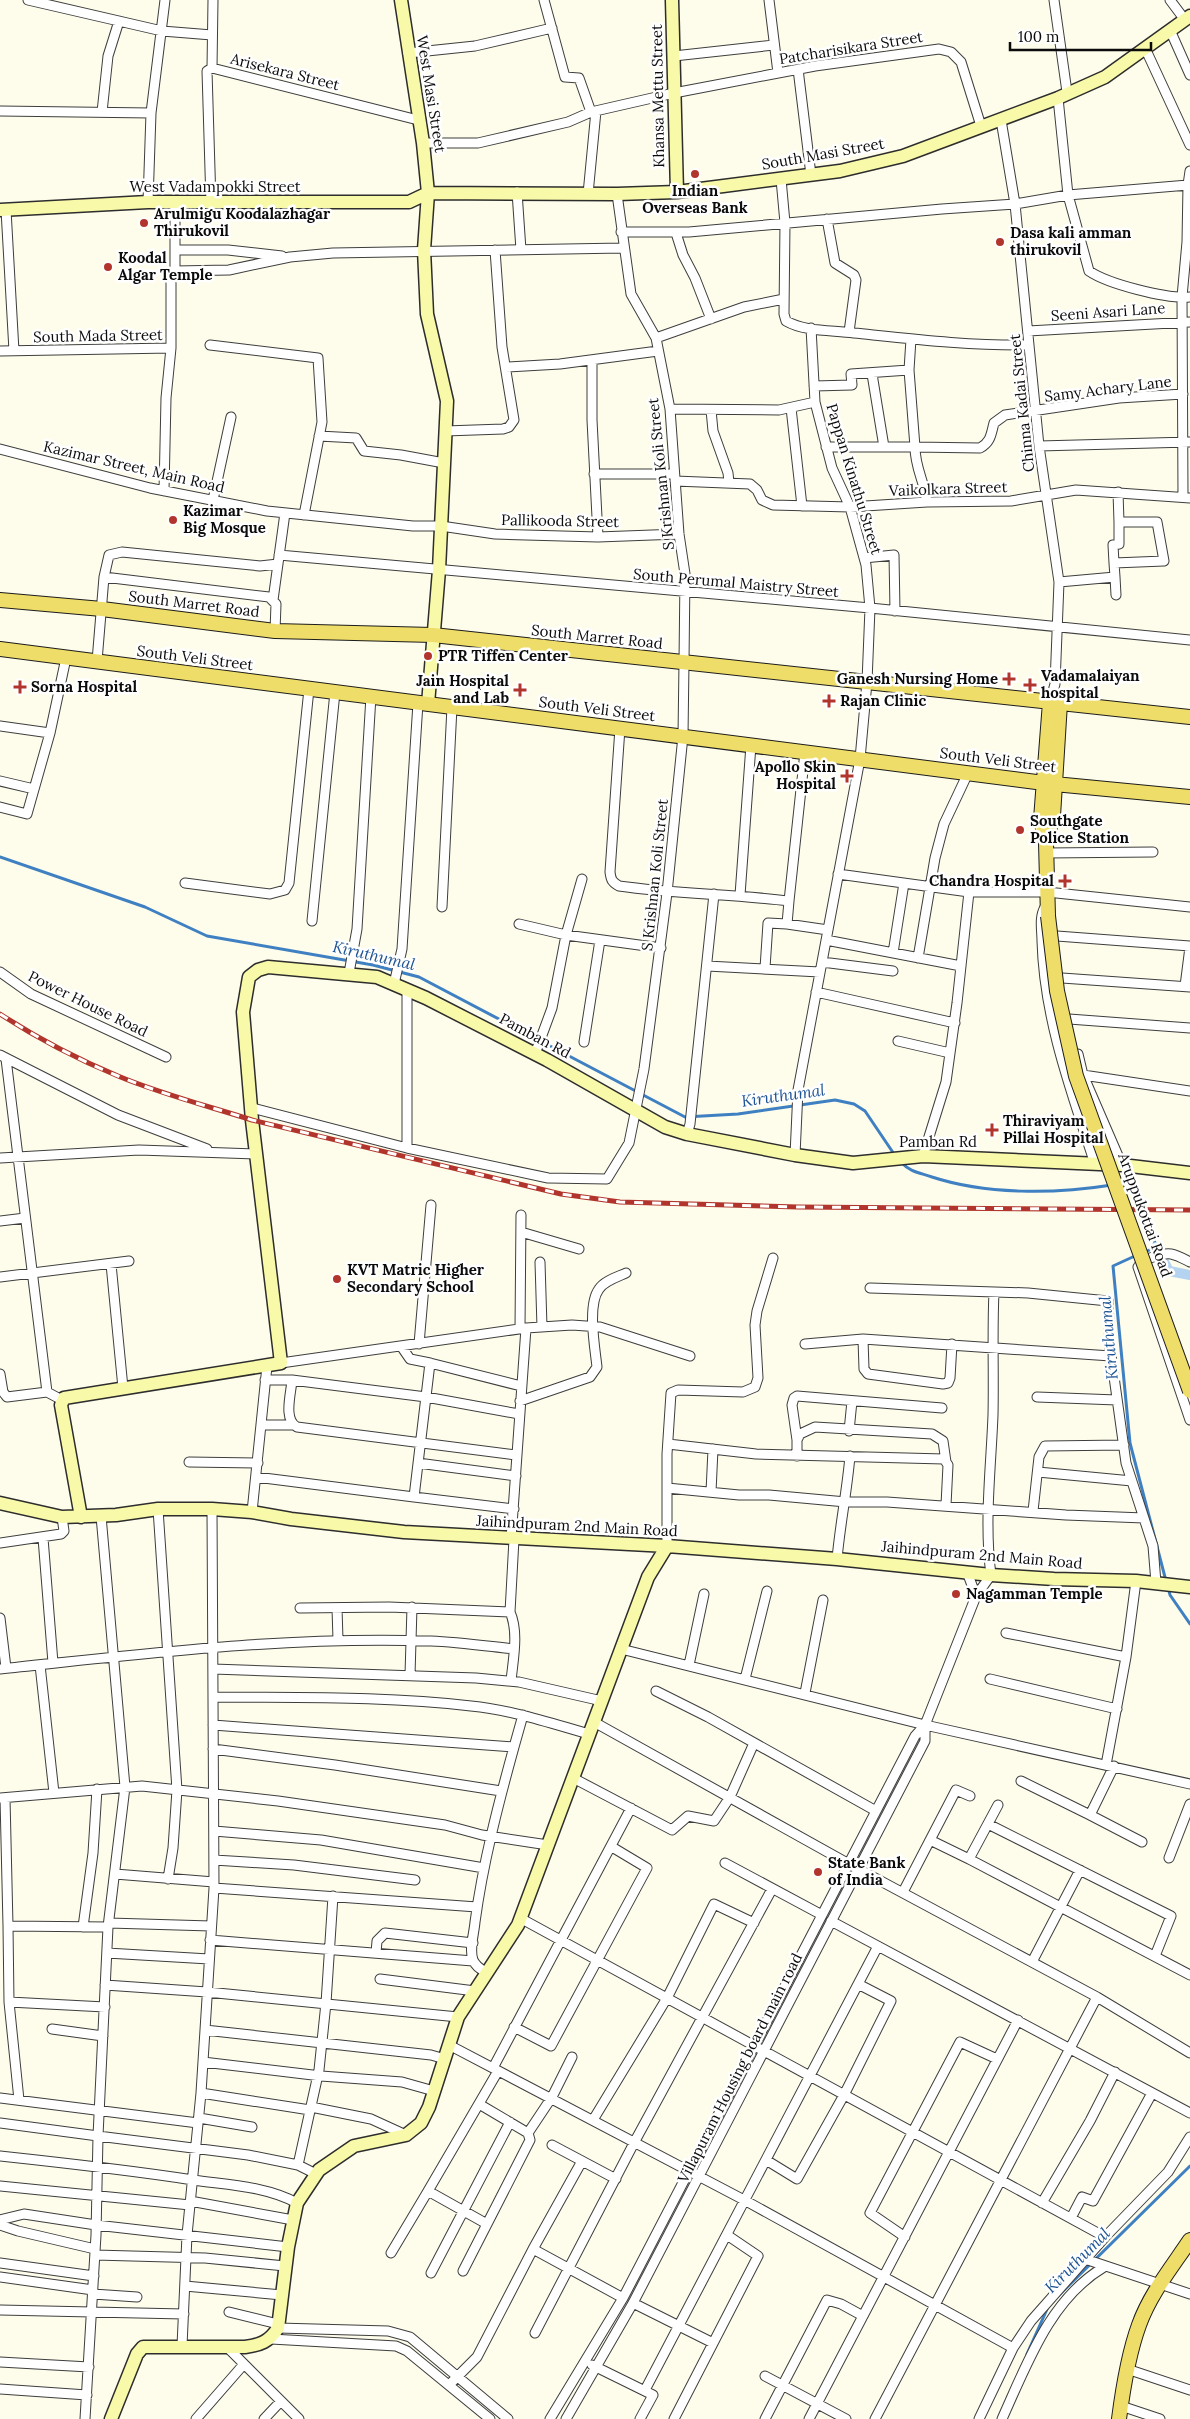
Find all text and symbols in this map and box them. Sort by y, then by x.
scale bar [1010,20,1151,52]
street label: Khansa Mettu Street [647,24,668,168]
street label: Patcharisikara Street [778,27,924,68]
text: 100 m [1018,27,1059,46]
street label: West Masi Street [413,34,450,154]
street label: Arisekara Street [228,49,342,94]
street label: South Masi Street [760,133,886,174]
marker: Indian Overseas Bank [689,168,701,180]
street label: West Vadampokki Street [130,177,301,196]
place label: Indian Overseas Bank [642,181,748,217]
place label: Arulmigu Koodalazhagar Thirukovil [154,204,331,240]
marker: Arulmigu Koodalazhagar Thirukovil [138,217,150,229]
place label: Dasa kali amman thirukovil [1010,223,1132,259]
marker: Dasa kali amman thirukovil [994,236,1006,248]
place label: Koodal Algar Temple [118,248,212,284]
marker: Koodal Algar Temple [102,261,114,273]
street label: Seeni Asari Lane [1050,298,1166,325]
street label: South Mada Street [33,325,163,346]
street label: Chinna Kadai Street [1005,333,1038,473]
street label: Samy Achary Lane [1043,371,1173,406]
street label: S Krishnan Koli Street [643,397,678,551]
street label: Pappan Kinathu Street [822,401,887,557]
street label: Kazimar Street, Main Road [42,436,227,497]
street label: Vaikolkara Street [887,477,1008,500]
place label: Kazimar Big Mosque [183,501,266,537]
street label: Pallikooda Street [501,510,619,531]
marker: Kazimar Big Mosque [167,514,179,526]
street label: South Perumal Maistry Street [632,564,840,601]
street label: South Marret Road [127,586,261,621]
street label: South Marret Road [530,620,664,653]
street label: South Veli Street [136,641,255,674]
place label: PTR Tiffen Center [438,646,569,665]
marker: PTR Tiffen Center [422,650,434,662]
place label: Vadamalaiyan hospital [1041,666,1140,702]
place label: Ganesh Nursing Home [837,669,998,688]
place label: Jain Hospital and Lab [416,671,509,707]
marker: Ganesh Nursing Home [1002,672,1016,686]
place label: Sorna Hospital [31,677,137,696]
marker: Vadamalaiyan hospital [1023,678,1037,692]
marker: Sorna Hospital [13,680,27,694]
marker: Jain Hospital and Lab [513,683,527,697]
place label: Rajan Clinic [840,691,926,710]
street label: South Veli Street [538,692,657,725]
marker: Rajan Clinic [822,694,836,708]
street label: South Veli Street [939,743,1058,776]
place label: Apollo Skin Hospital [755,757,836,793]
marker: Apollo Skin Hospital [840,769,854,783]
street label: S Krishnan Koli Street [637,798,672,952]
place label: Southgate Police Station [1030,811,1130,847]
marker: Southgate Police Station [1014,824,1026,836]
place label: Chandra Hospital [929,871,1054,890]
marker: Chandra Hospital [1058,874,1072,888]
water label: Kiruthumal [331,936,418,974]
street label: Power House Road [25,966,151,1041]
street label: Pamban Rd [496,1009,574,1062]
water label: Kiruthumal [740,1079,826,1111]
place label: Thiraviyam Pillai Hospital [1003,1111,1104,1147]
marker: Thiraviyam Pillai Hospital [985,1123,999,1137]
street label: Pamban Rd [899,1132,977,1151]
street label: Aruppukottai Road [1114,1149,1177,1280]
place label: KVT Matric Higher Secondary School [347,1260,485,1296]
marker: KVT Matric Higher Secondary School [331,1273,343,1285]
water label: Kiruthumal [1094,1295,1122,1381]
street label: Jaihindpuram 2nd Main Road [475,1511,678,1540]
street label: Jaihindpuram 2nd Main Road [880,1536,1083,1573]
place label: Nagamman Temple [966,1584,1103,1603]
marker: Nagamman Temple [950,1588,962,1600]
place label: State Bank of India [828,1853,905,1889]
marker: State Bank of India [812,1866,824,1878]
street label: Villapuram Housing board main road [673,1950,806,2187]
water label: Kiruthumal [1040,2223,1114,2297]

